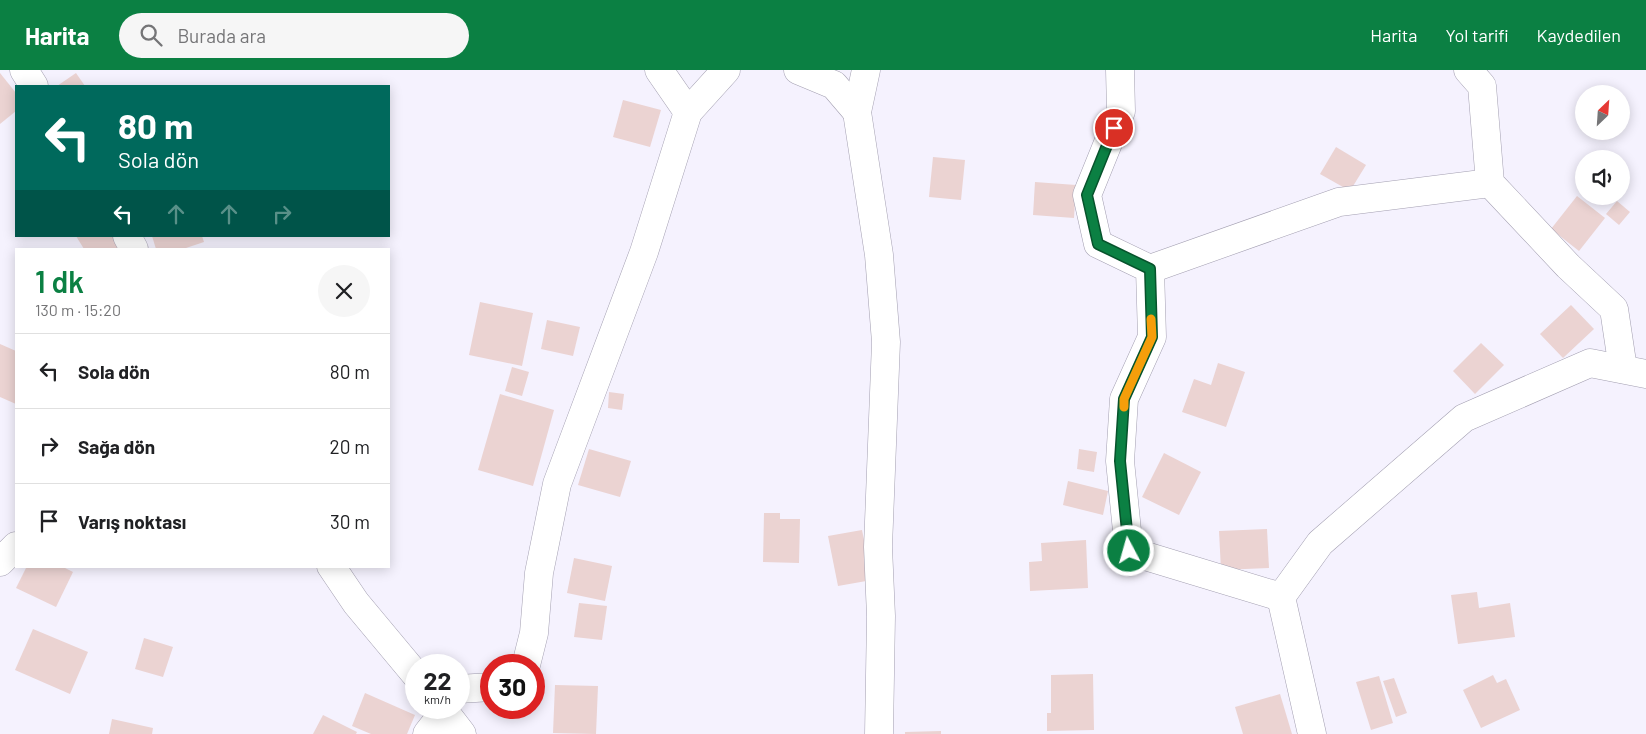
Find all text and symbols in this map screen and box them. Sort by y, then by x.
search box [119,13,469,58]
text: Harita [25,21,89,50]
icon: search [137,21,165,49]
text: Burada ara [177,24,266,47]
text: Harita [1370,24,1417,46]
text: Yol tarifi [1445,24,1508,46]
text: Kaydedilen [1536,24,1621,46]
north arrow [1575,85,1630,140]
map controls [1575,85,1630,205]
text: 80 m [118,104,193,146]
icon: left [35,105,100,170]
pin [1093,107,1135,149]
icon: arrive [1100,114,1128,142]
text: Sola dön [118,146,199,172]
button: sound [1575,150,1630,205]
icon: left [109,200,137,228]
icon: ahead [162,200,190,228]
icon: ahead [215,200,243,228]
icon: right [268,200,296,228]
text: 1 dk [35,263,84,299]
button: close [318,265,370,317]
text: 130 m · 15:20 [35,300,121,319]
icon: left [35,357,63,385]
text: Sola dön [78,360,150,383]
text: 80 m [330,360,370,383]
icon: right [35,432,63,460]
text: Sağa dön [78,435,155,458]
text: 20 m [330,435,370,458]
icon: arrive [35,507,63,535]
text: Varış noktası [78,510,186,533]
text: 30 m [330,510,370,533]
position arrow [1102,524,1154,576]
speed limit sign: 30 [480,654,545,719]
text: 22 [423,665,452,695]
text: km/h [424,692,451,706]

